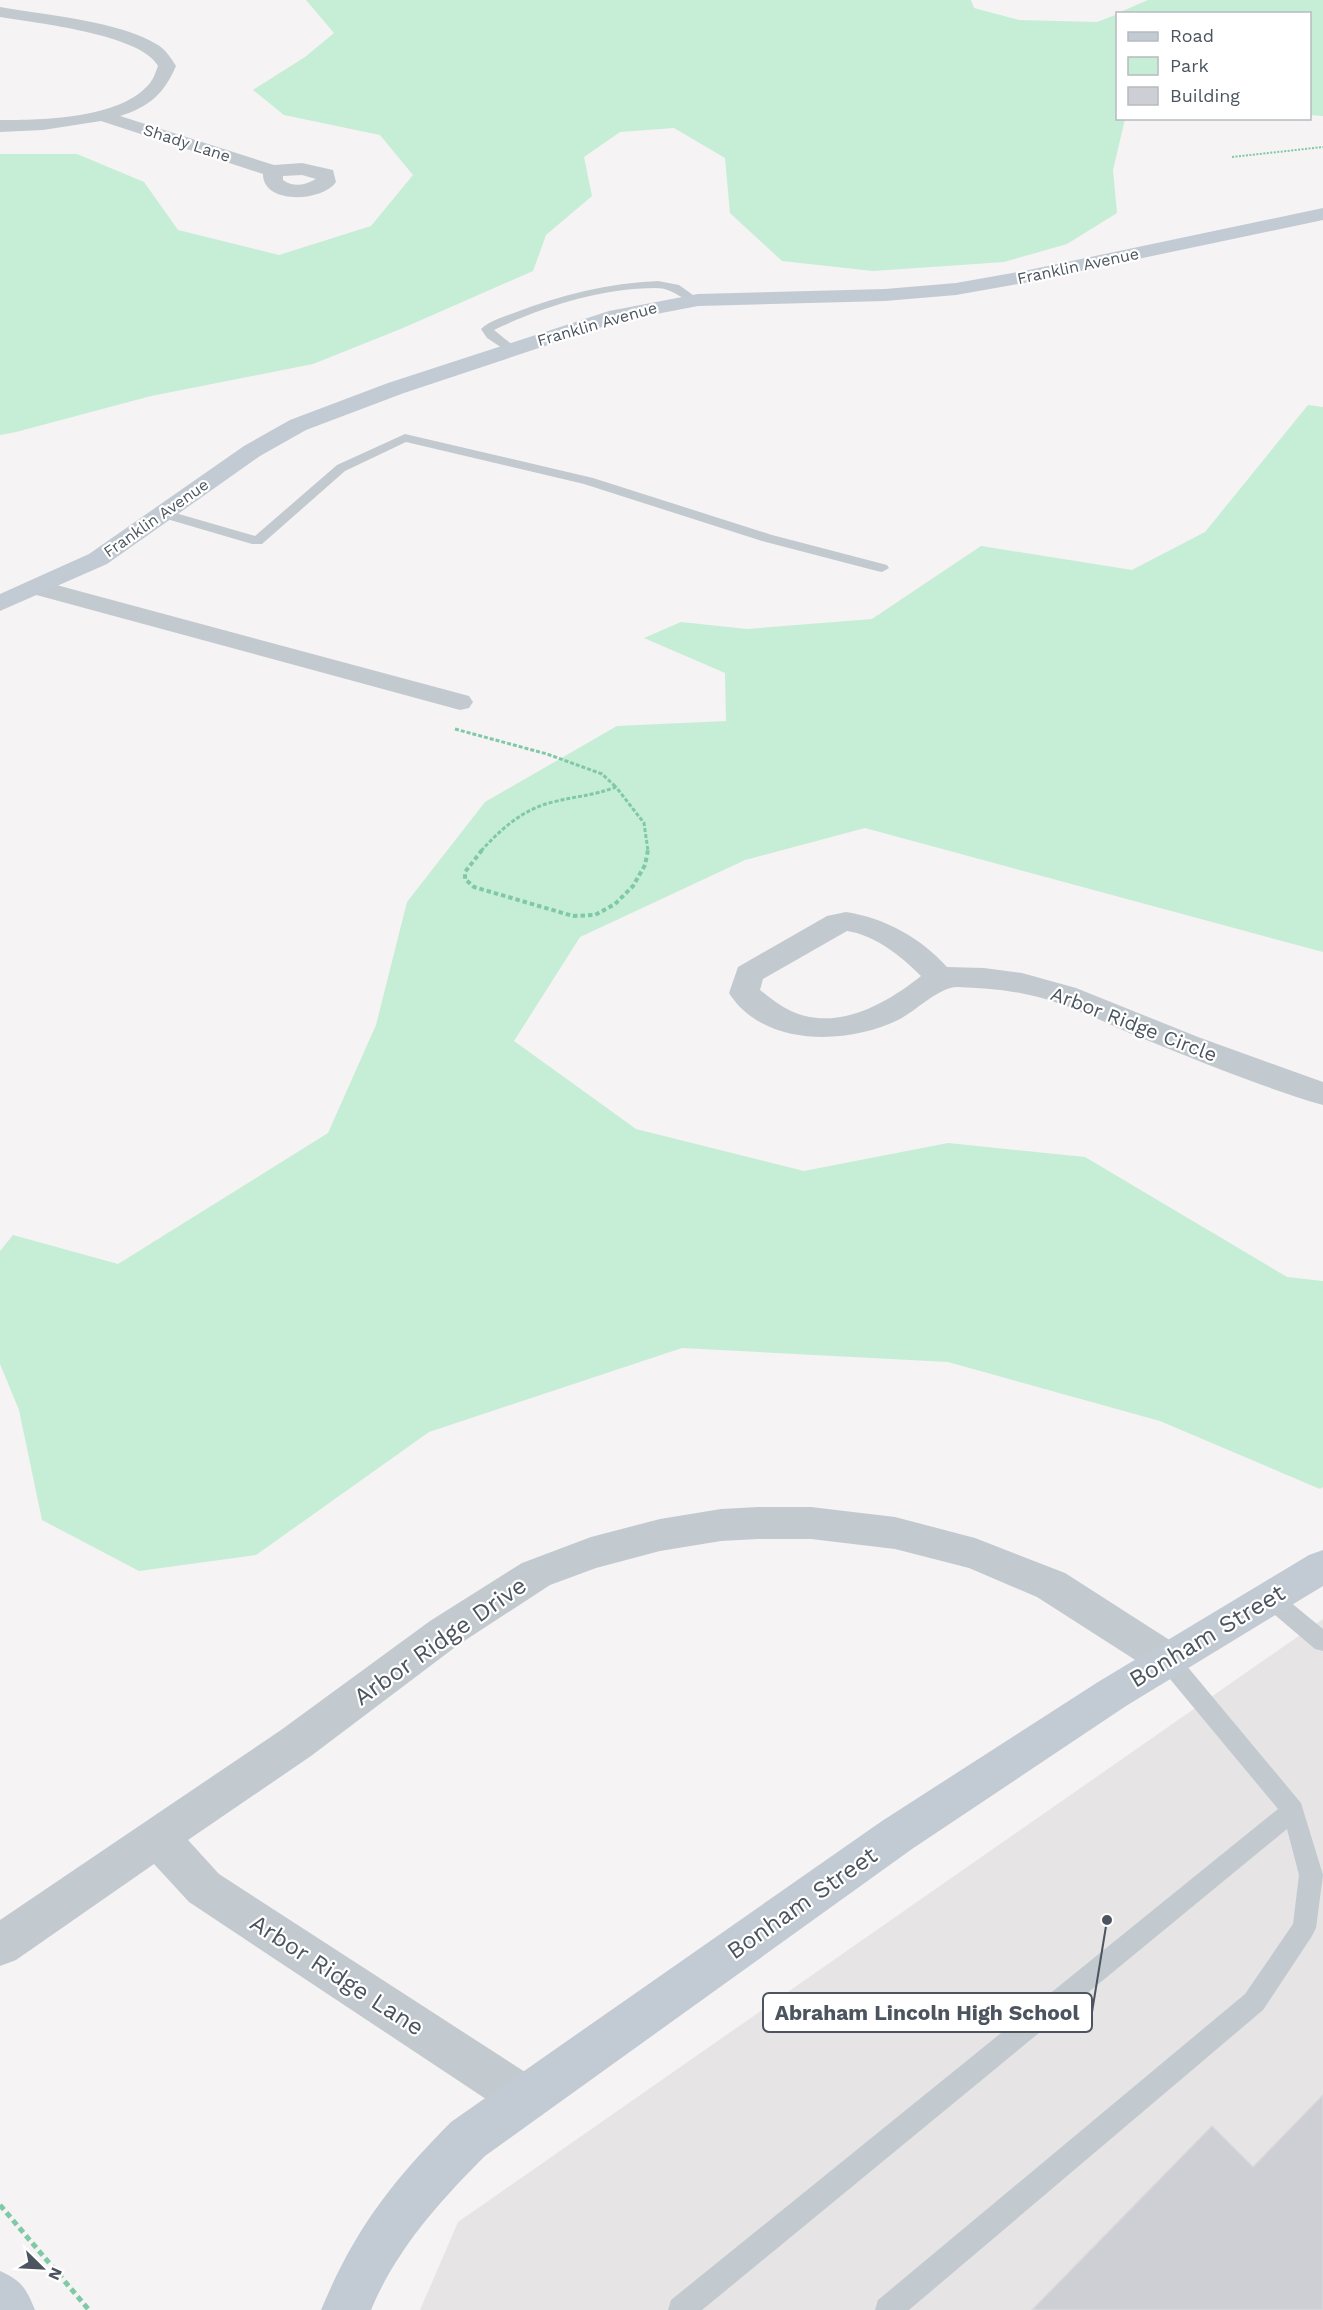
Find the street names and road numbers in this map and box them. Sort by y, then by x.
street label: Shady Lane [141,120,233,166]
street label: Franklin Avenue [1015,244,1141,288]
street label: Franklin Avenue [535,298,659,350]
street label: Franklin Avenue [100,475,212,561]
street label: Arbor Ridge Circle [1047,981,1221,1067]
street label: Arbor Ridge Drive [348,1571,532,1711]
street label: Bonham Street [1124,1579,1290,1693]
street label: Bonham Street [722,1841,882,1965]
street label: Arbor Ridge Lane [245,1908,429,2042]

